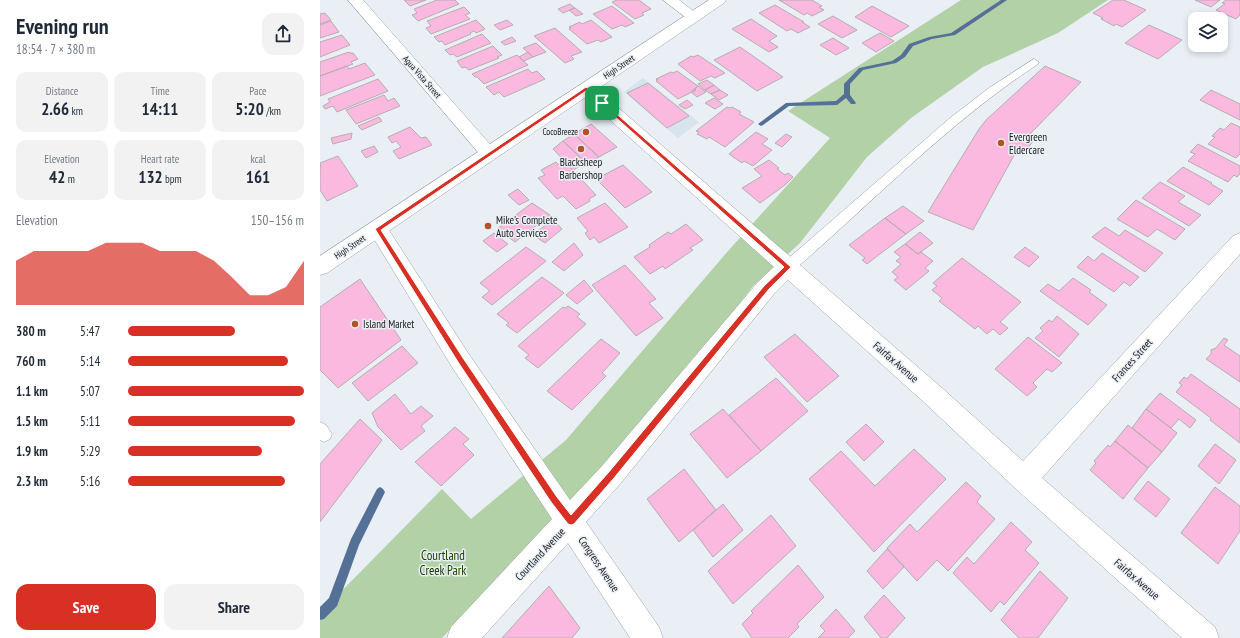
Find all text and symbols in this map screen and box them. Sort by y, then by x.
text: Evening run [16,12,109,40]
map controls [1188,12,1228,52]
button: layers [1188,12,1228,52]
button: share [262,13,304,55]
text: 18:54 · 7 × 380 m [16,41,95,58]
street label: High Street [601,52,637,81]
street label: Agua Vista Street [401,53,444,101]
text: Distance [46,84,78,98]
text: Time [150,84,170,98]
text: Pace [249,84,267,98]
pin [585,86,619,120]
icon: arrive [591,92,613,114]
text: 2.66 [41,98,69,120]
text: 14:11 [142,98,178,120]
text: 5:20 [235,98,264,120]
text: km [69,104,83,118]
text: /km [264,104,281,118]
place label: CocoBreeze [542,126,578,137]
marker: CocoBreeze [581,127,591,137]
place label: Evergreen Eldercare [1009,130,1047,157]
marker: Evergreen Eldercare [996,138,1006,148]
marker: Blacksheep Barbershop [576,144,586,154]
text: Elevation [44,152,80,166]
text: Heart rate [141,152,179,166]
text: kcal [250,152,266,166]
place label: Blacksheep Barbershop [559,155,603,182]
text: 42 [49,166,65,188]
text: 132 [138,166,163,188]
text: 161 [246,166,270,188]
text: m [65,172,75,186]
text: bpm [163,172,182,186]
text: Elevation [16,212,58,229]
text: 150–156 m [251,212,304,229]
place label: Mike's Complete Auto Services [496,213,558,240]
marker: Mike's Complete Auto Services [483,221,493,231]
street label: High Street [332,232,368,261]
place label: Island Market [363,317,414,331]
marker: Island Market [350,319,360,329]
text: 380 m [16,323,46,340]
text: 5:47 [80,323,100,340]
street label: Frances Street [1109,335,1155,385]
street label: Fairfax Avenue [870,338,922,386]
text: 760 m [16,353,46,370]
text: 5:14 [80,353,100,370]
text: 1.1 km [16,383,48,400]
text: 5:07 [80,383,100,400]
text: 1.5 km [16,413,48,430]
text: 5:11 [80,413,100,430]
text: 1.9 km [16,443,48,460]
text: 5:29 [80,443,100,460]
text: 2.3 km [16,473,48,490]
text: 5:16 [80,473,100,490]
street label: Courtland Avenue [512,524,568,583]
street label: Congress Avenue [575,534,623,595]
park label: Courtland Creek Park [420,547,466,579]
street label: Fairfax Avenue [1111,555,1163,603]
button: Save [16,584,156,630]
button: Share [164,584,304,630]

